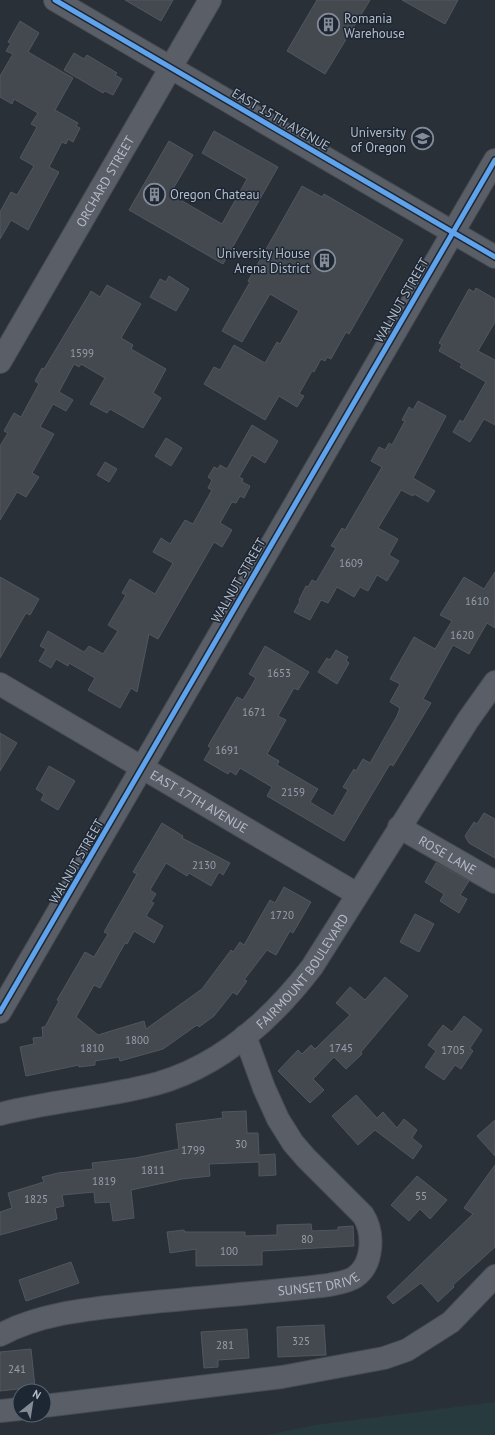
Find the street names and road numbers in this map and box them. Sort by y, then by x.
street label: EAST 15TH AVENUE [229,84,333,154]
street label: ORCHARD STREET [72,133,138,230]
street label: WALNUT STREET [370,255,433,346]
street label: WALNUT STREET [207,535,270,626]
street label: EAST 17TH AVENUE [147,766,251,837]
street label: WALNUT STREET [45,816,108,907]
street label: ROSE LANE [416,832,479,878]
street label: FAIRMOUNT BOULEVARD [253,911,353,1033]
street label: SUNSET DRIVE [277,1268,363,1300]

